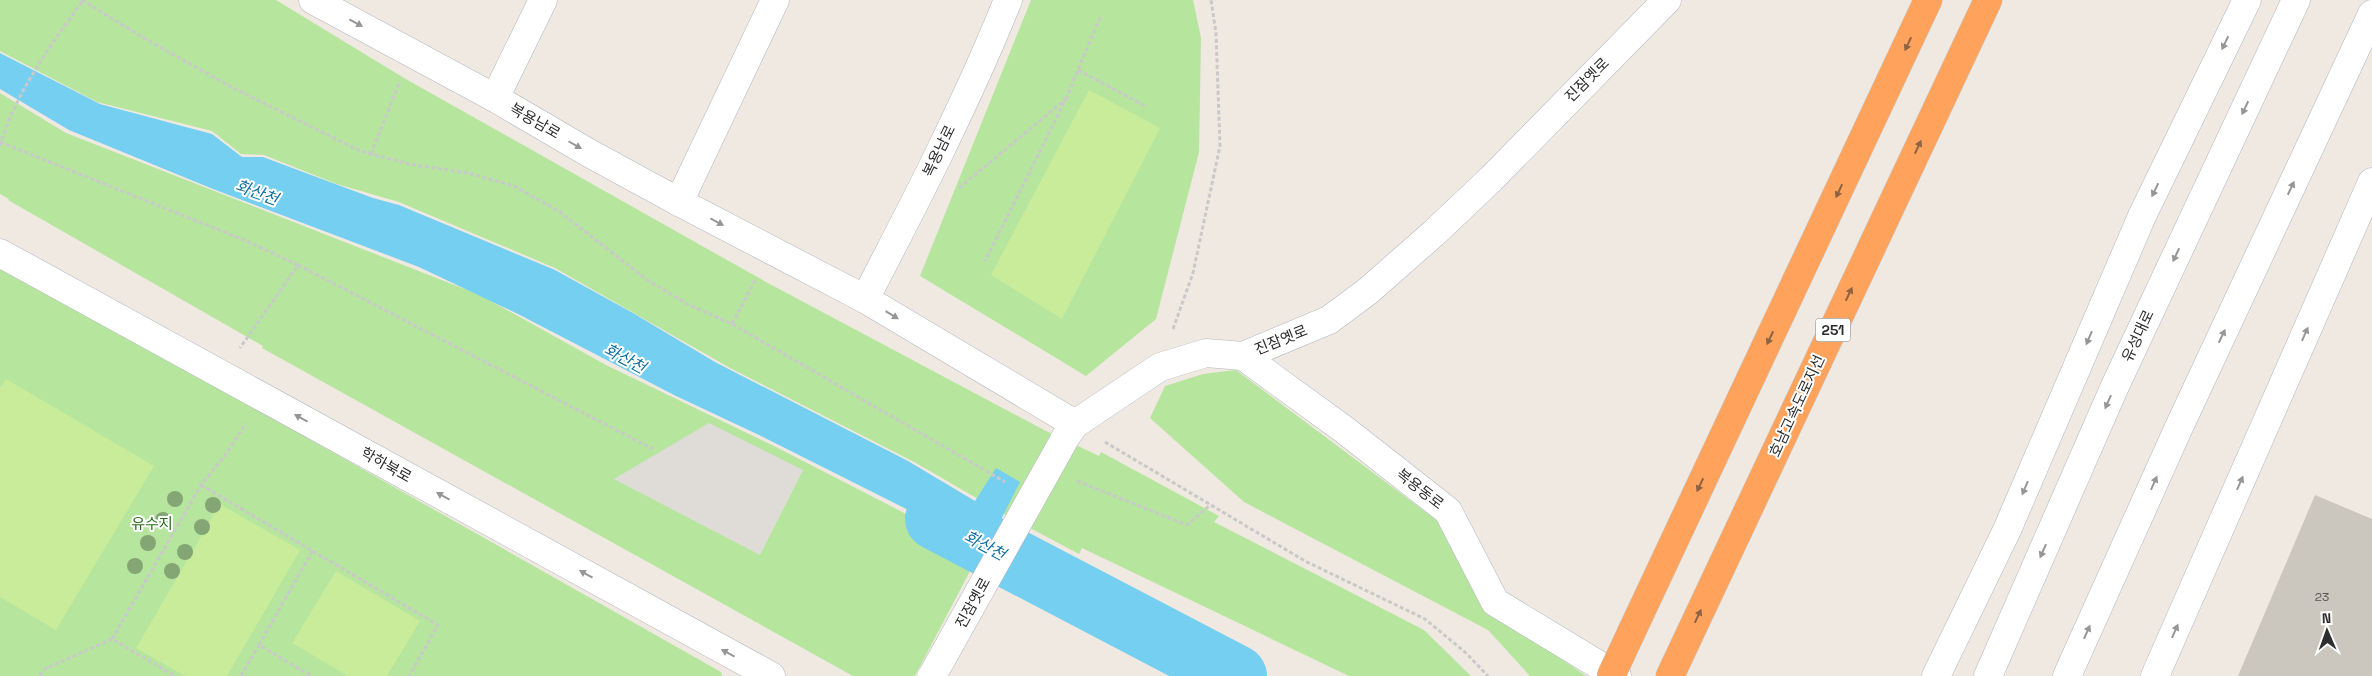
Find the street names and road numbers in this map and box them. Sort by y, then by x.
street label: 진잠옛로 [1560,53,1613,106]
street label: 복용남로 [507,99,564,143]
street label: 복용남로 [918,122,959,180]
street label: 유성대로 [2117,307,2158,365]
road number: 251 [1816,318,1850,342]
street label: 진잠옛로 [1252,320,1310,359]
street label: 호남고속도로지선 [1765,352,1828,460]
street label: 학하북로 [357,443,415,486]
street label: 복용동로 [1393,464,1448,513]
street label: 진잠옛로 [951,574,994,632]

